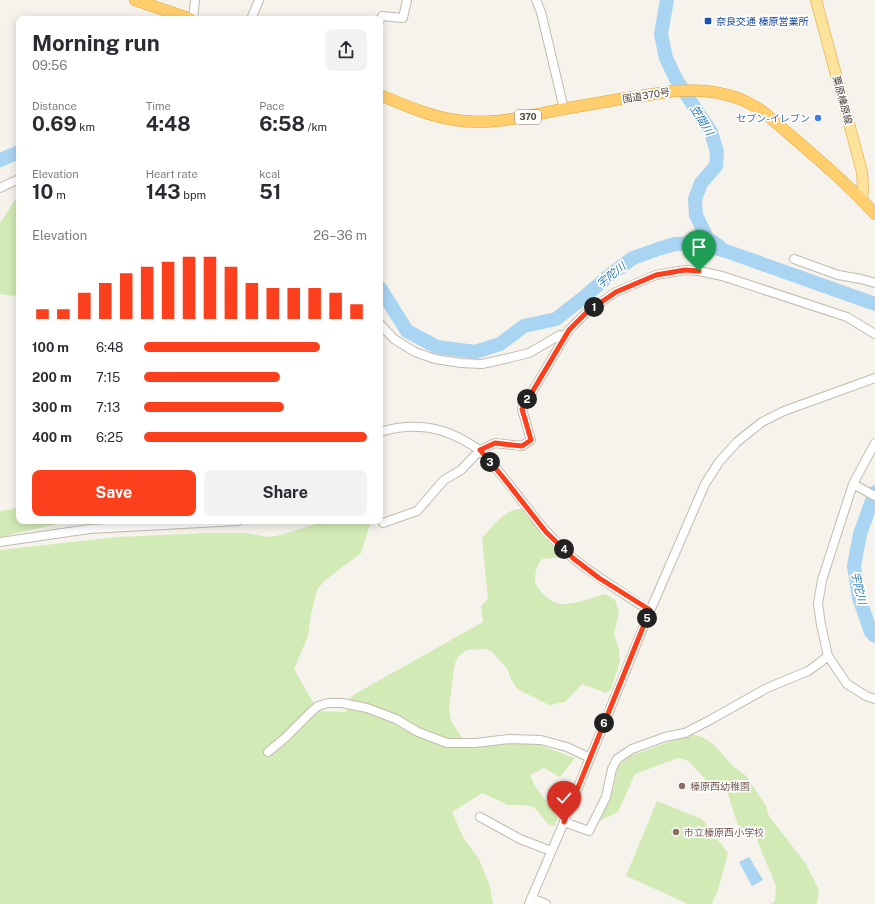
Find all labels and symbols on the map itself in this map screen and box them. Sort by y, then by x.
place label: 奈良交通 榛原営業所 [716,15,808,27]
marker: 奈良交通 榛原営業所 [703,16,713,26]
street label: 粟原榛原線 [831,74,855,126]
street label: 国道370号 [621,85,671,105]
water label: 笠間川 [688,103,716,138]
road number: 370 [515,110,541,124]
place label: セブン-イレブン [736,112,810,124]
marker: セブン-イレブン [813,113,823,123]
pin [682,230,716,271]
water label: 宇陀川 [594,259,628,290]
pin: 1 [584,297,604,317]
pin: 2 [517,389,537,409]
pin: 3 [480,452,500,472]
pin: 4 [554,539,574,559]
water label: 宇陀川 [849,571,869,606]
pin: 5 [637,608,657,628]
pin: 6 [594,713,614,733]
place label: 榛原西幼稚園 [690,780,750,792]
pin [547,781,581,822]
marker: 榛原西幼稚園 [677,781,687,791]
place label: 市立榛原西小学校 [684,826,764,838]
marker: 市立榛原西小学校 [671,827,681,837]

